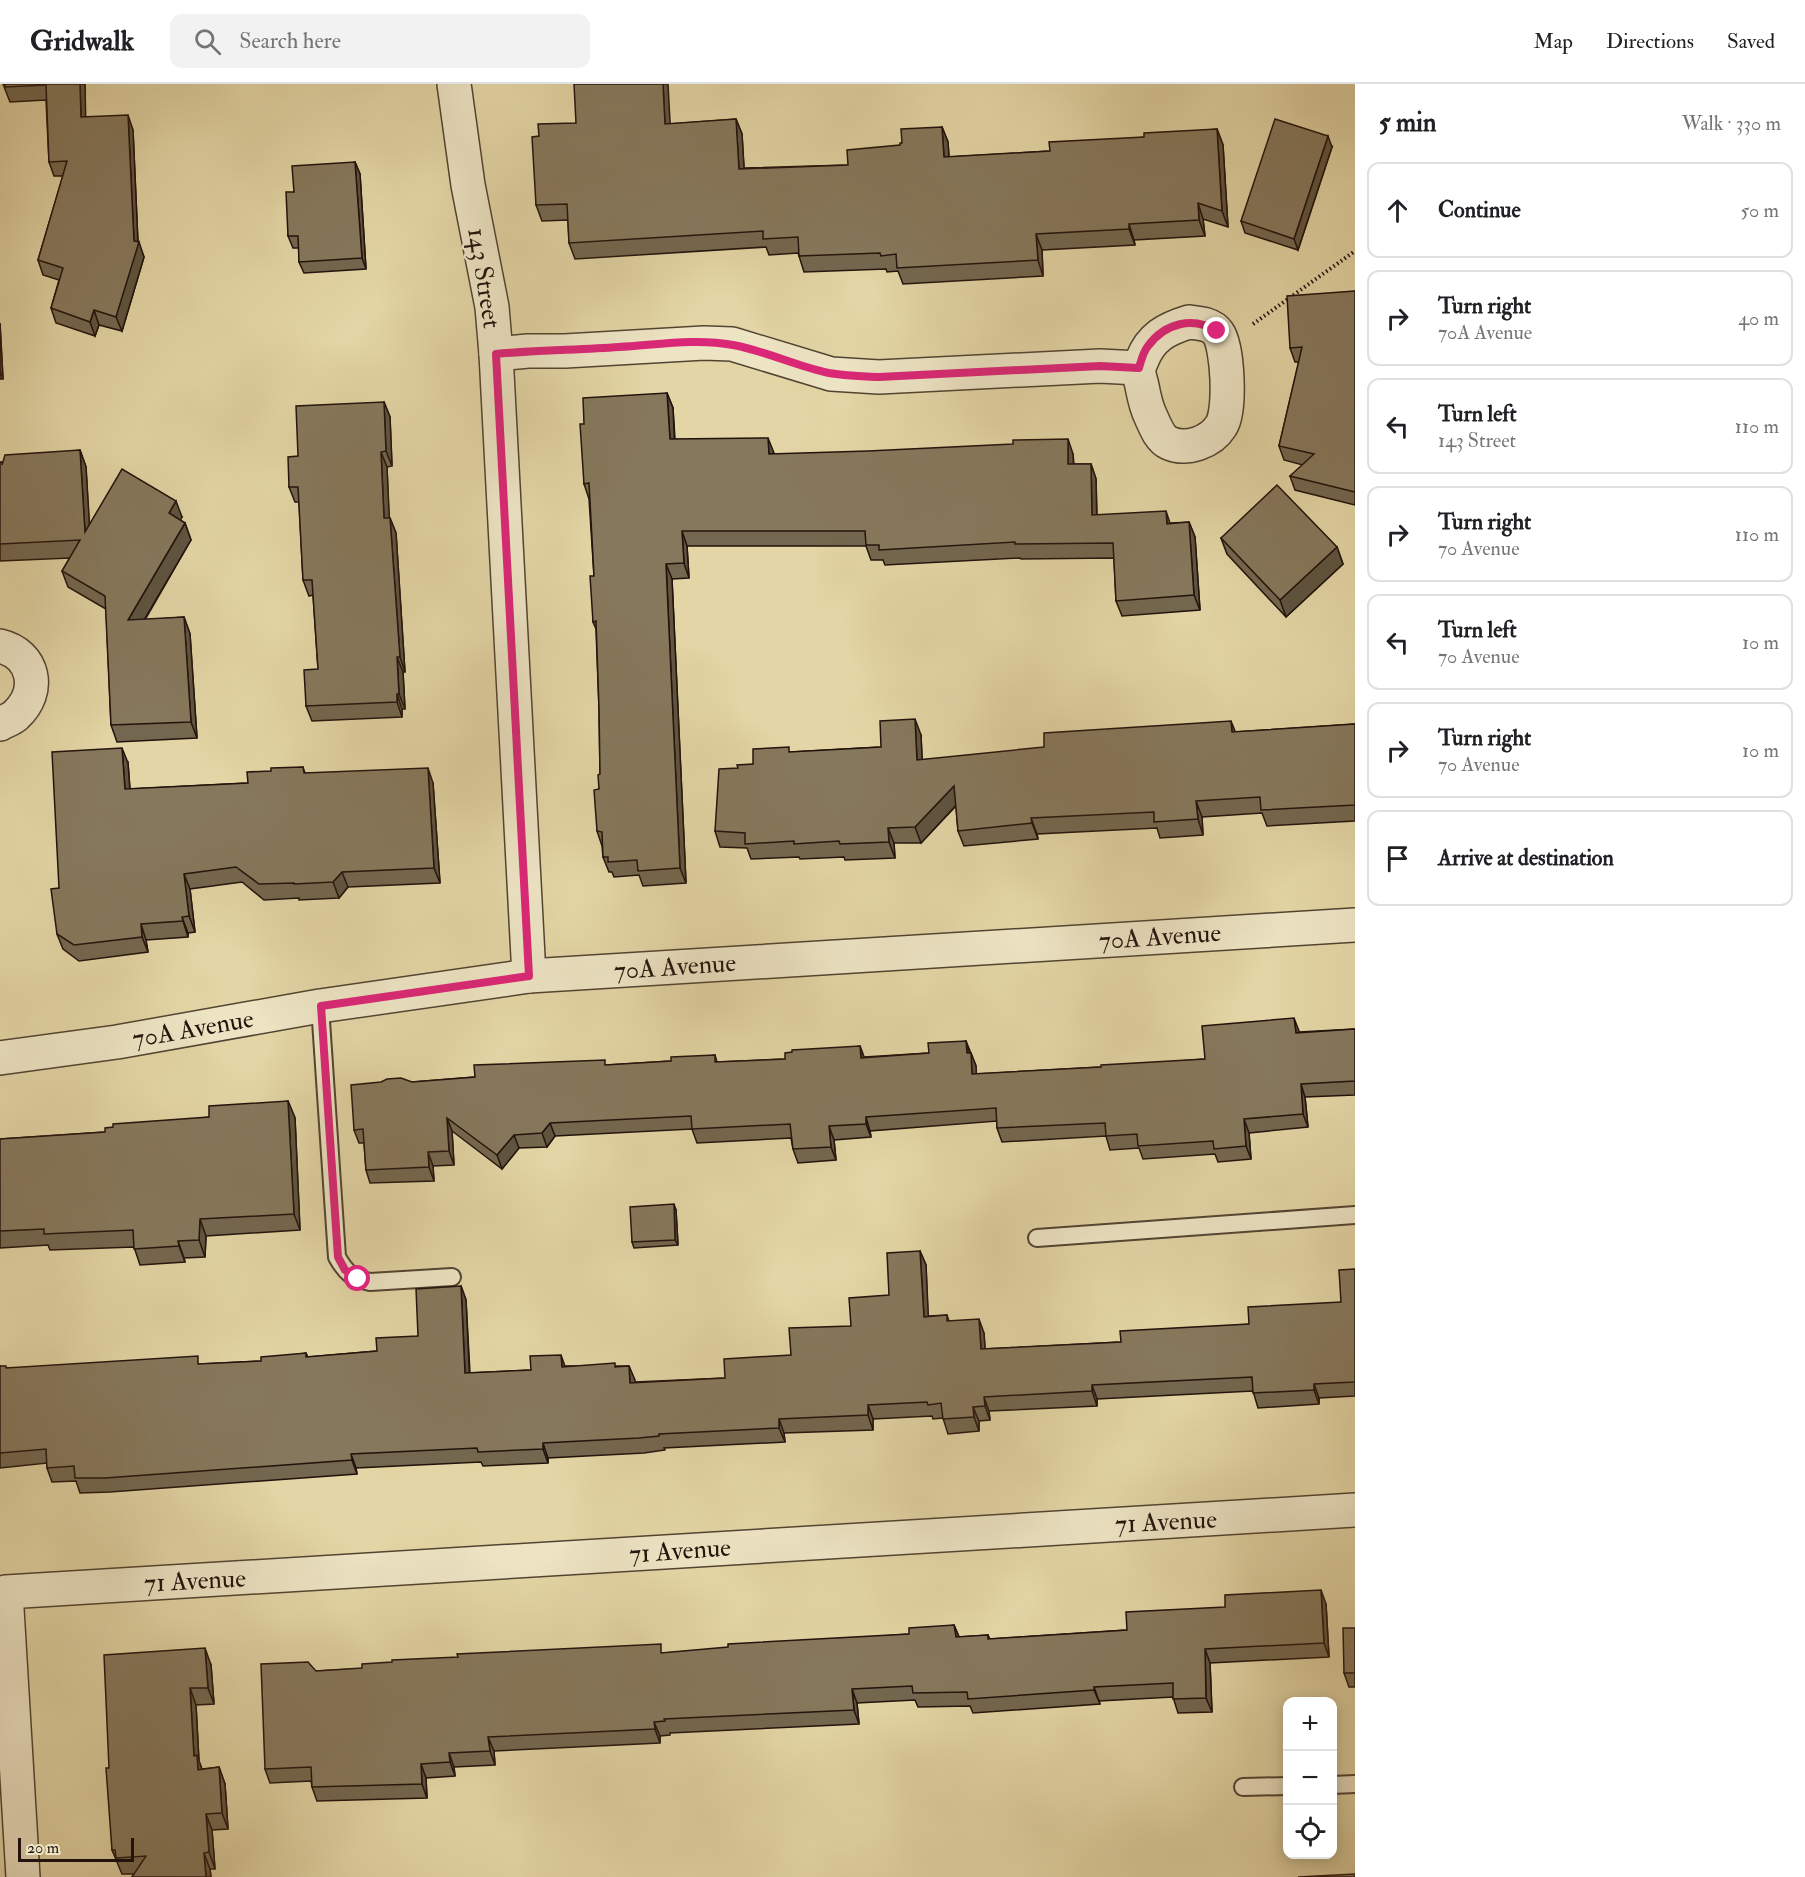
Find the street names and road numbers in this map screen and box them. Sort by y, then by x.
street label: 143 Street [460,225,508,331]
street label: 70A Avenue [1098,917,1222,957]
street label: 70A Avenue [613,947,737,987]
street label: 70A Avenue [130,1003,256,1055]
street label: 71 Avenue [1114,1503,1218,1541]
street label: 71 Avenue [628,1531,732,1571]
street label: 71 Avenue [143,1562,247,1600]

